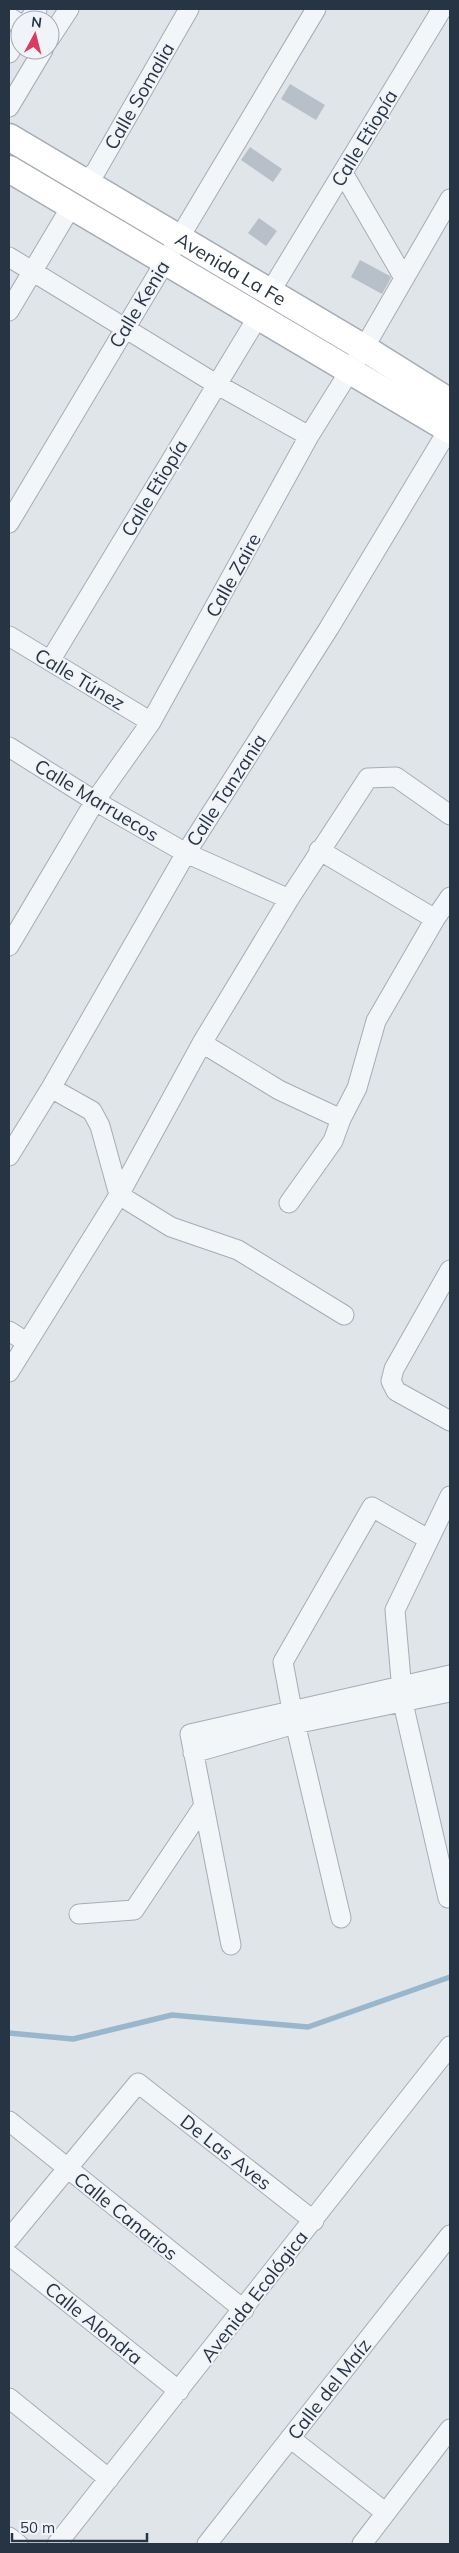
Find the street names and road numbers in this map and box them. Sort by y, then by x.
street label: Calle Somalia [99,38,179,154]
street label: Calle Etiopía [326,85,402,191]
street label: Avenida La Fe [171,227,290,311]
street label: Calle Kenia [104,256,174,352]
street label: Calle Etiopía [116,435,192,541]
street label: Calle Zaire [200,529,266,621]
street label: Calle Túnez [31,643,129,715]
street label: Calle Tanzania [181,729,271,851]
street label: Calle Marruecos [31,753,163,847]
street label: De Las Aves [176,2109,276,2195]
street label: Calle Canarios [69,2167,183,2265]
street label: Avenida Ecológica [195,2225,313,2367]
street label: Calle Alondra [40,2276,148,2370]
street label: Calle del Maíz [282,2334,376,2444]

